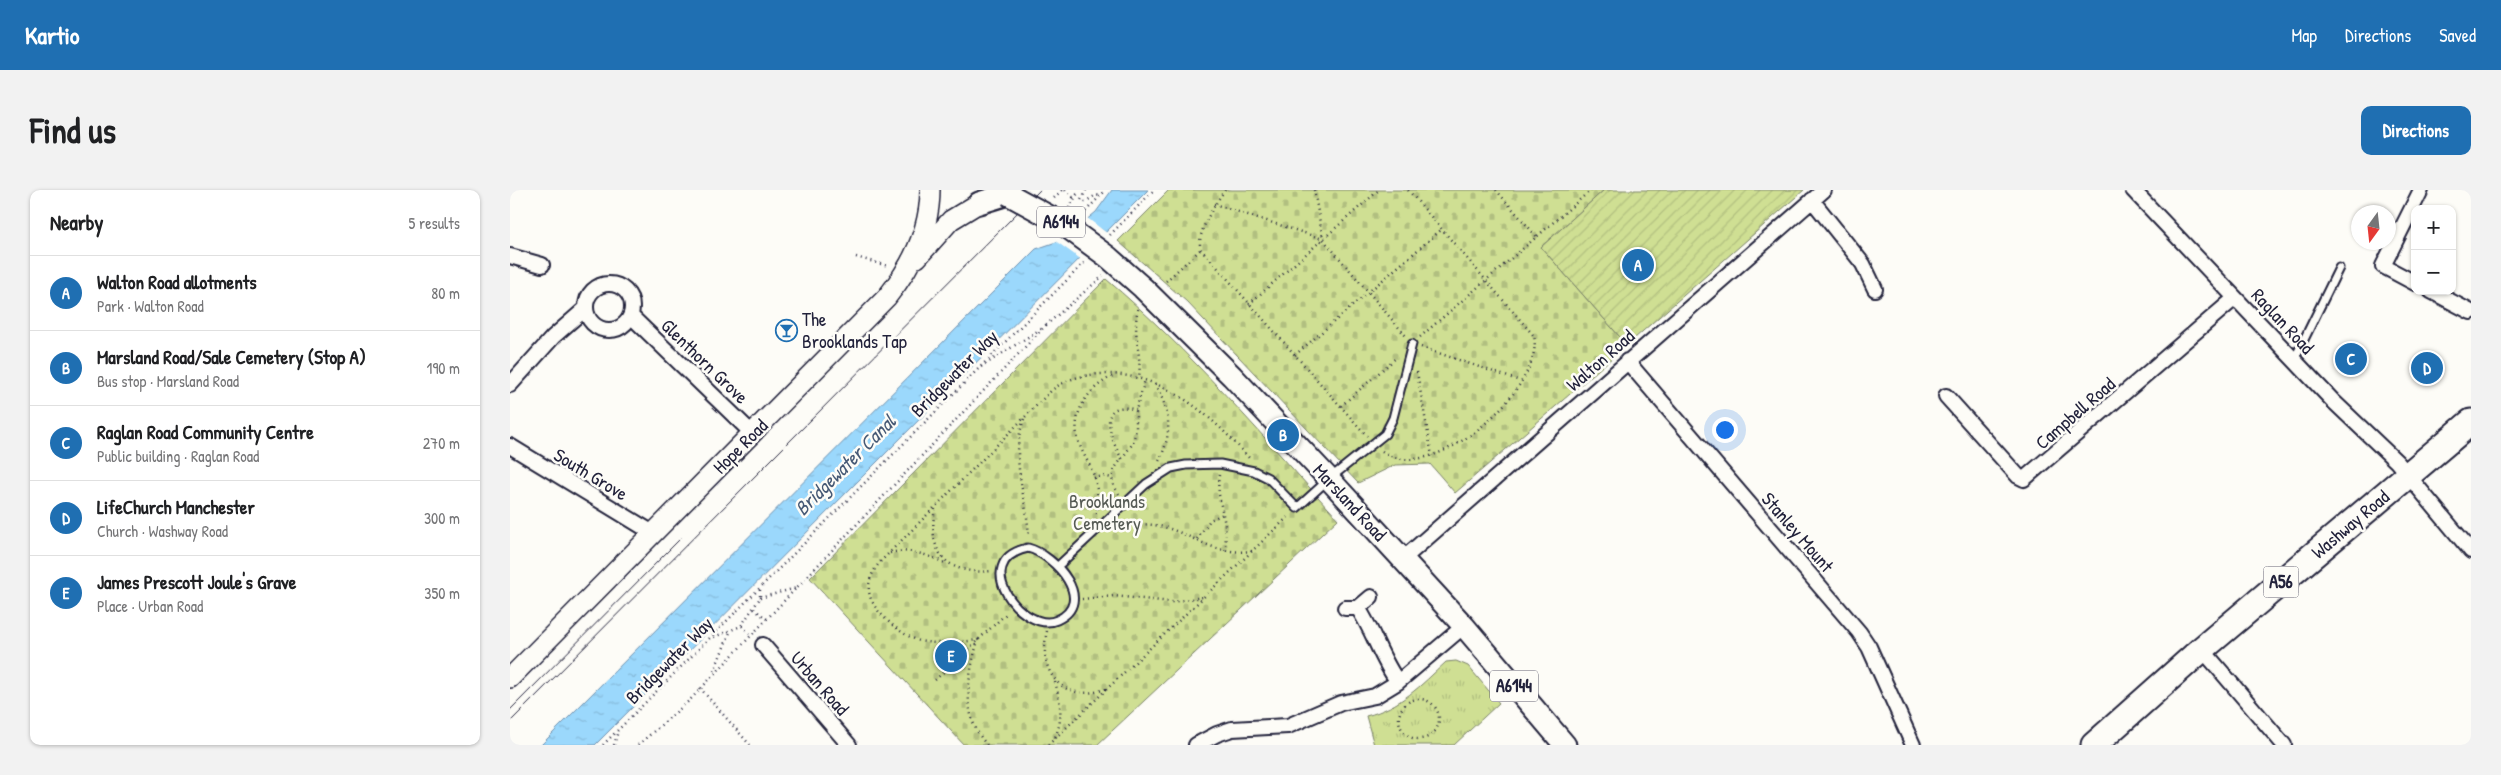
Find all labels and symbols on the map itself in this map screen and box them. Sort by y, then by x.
north arrow [2351,205,2396,250]
road number: A6144 [1037,206,1085,238]
pin: A [1622,246,1654,284]
street label: Raglan Road [2246,282,2321,360]
place label: The Brooklands Tap [802,306,907,354]
street label: Glenthorn Grove [656,313,755,410]
bar icon: The Brooklands Tap [774,318,798,342]
street label: Walton Road [1560,323,1640,397]
street label: Bridgewater Way [905,324,1003,422]
pin: C [2335,340,2367,378]
pin: D [2411,349,2443,387]
street label: Campbell Road [2029,371,2121,455]
water label: Bridgewater Canal [788,407,903,522]
street label: Hope Road [707,412,774,479]
pin: B [1267,416,1299,454]
your location [1712,417,1738,443]
street label: South Grove [549,442,633,507]
street label: Marsland Road [1307,458,1393,547]
street label: Washway Road [2306,483,2395,564]
street label: Stanley Mount [1756,486,1840,578]
park label: Brooklands Cemetery [1069,488,1145,536]
road number: A56 [2264,567,2298,598]
street label: Bridgewater Way [620,611,718,709]
pin: E [935,637,967,675]
street label: Urban Road [785,645,856,721]
road number: A6144 [1490,671,1538,702]

